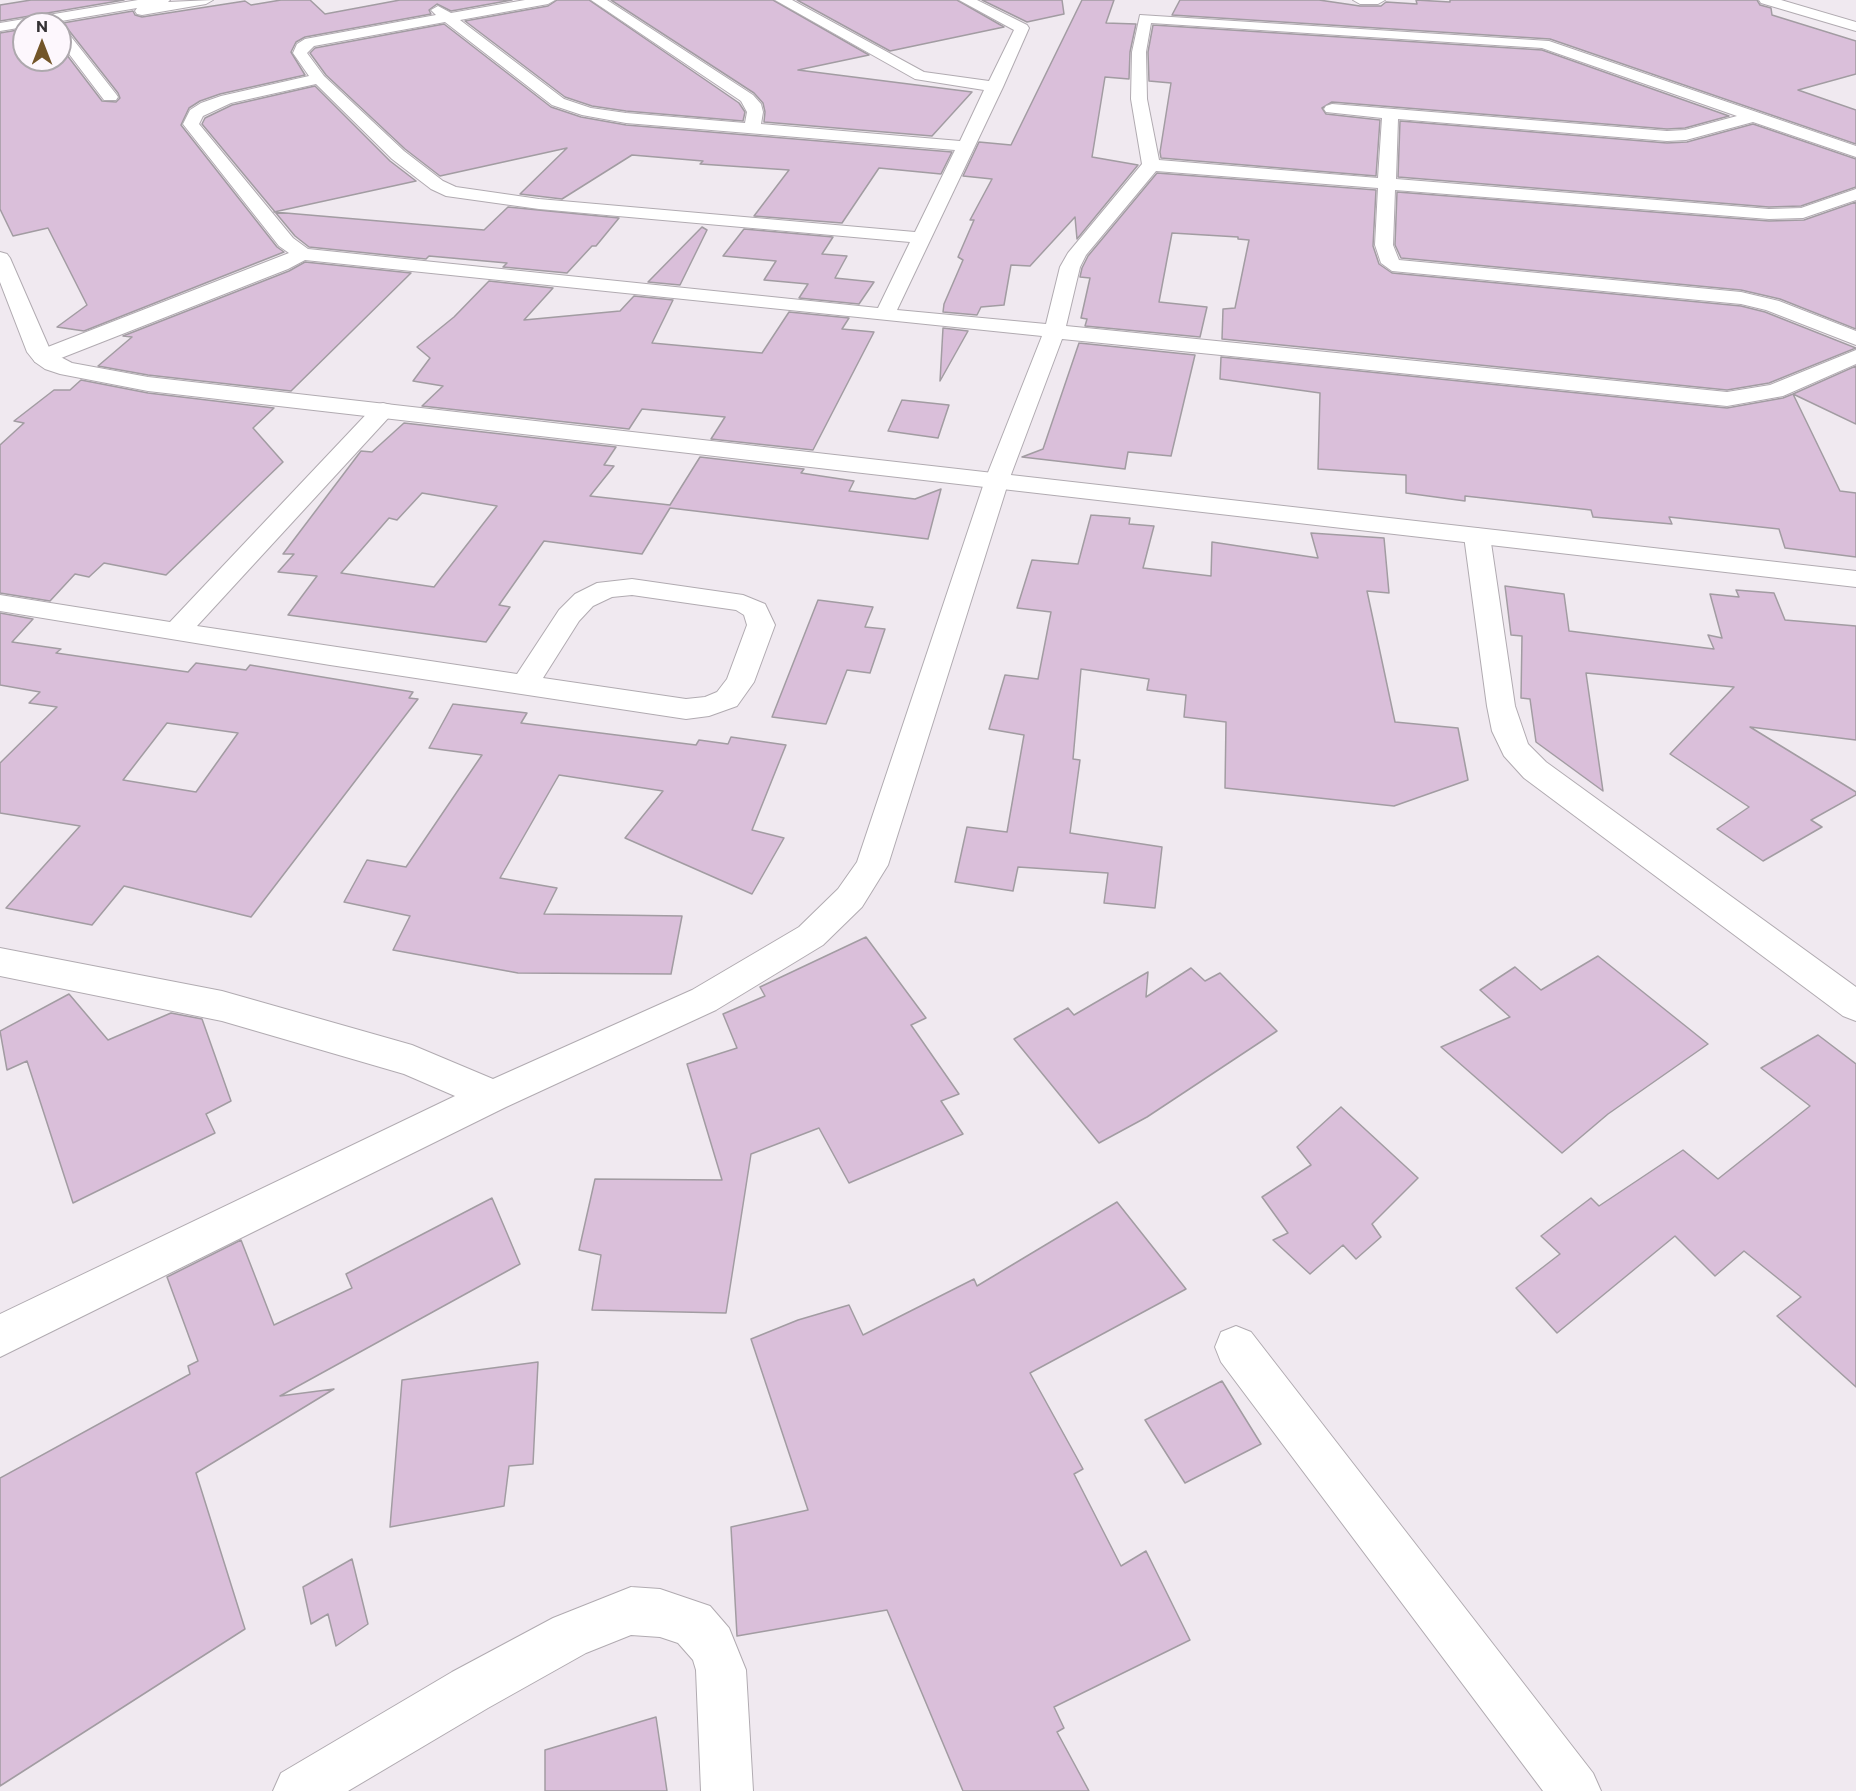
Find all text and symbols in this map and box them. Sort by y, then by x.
north arrow [12,12,72,72]
text: N [36,16,48,35]

